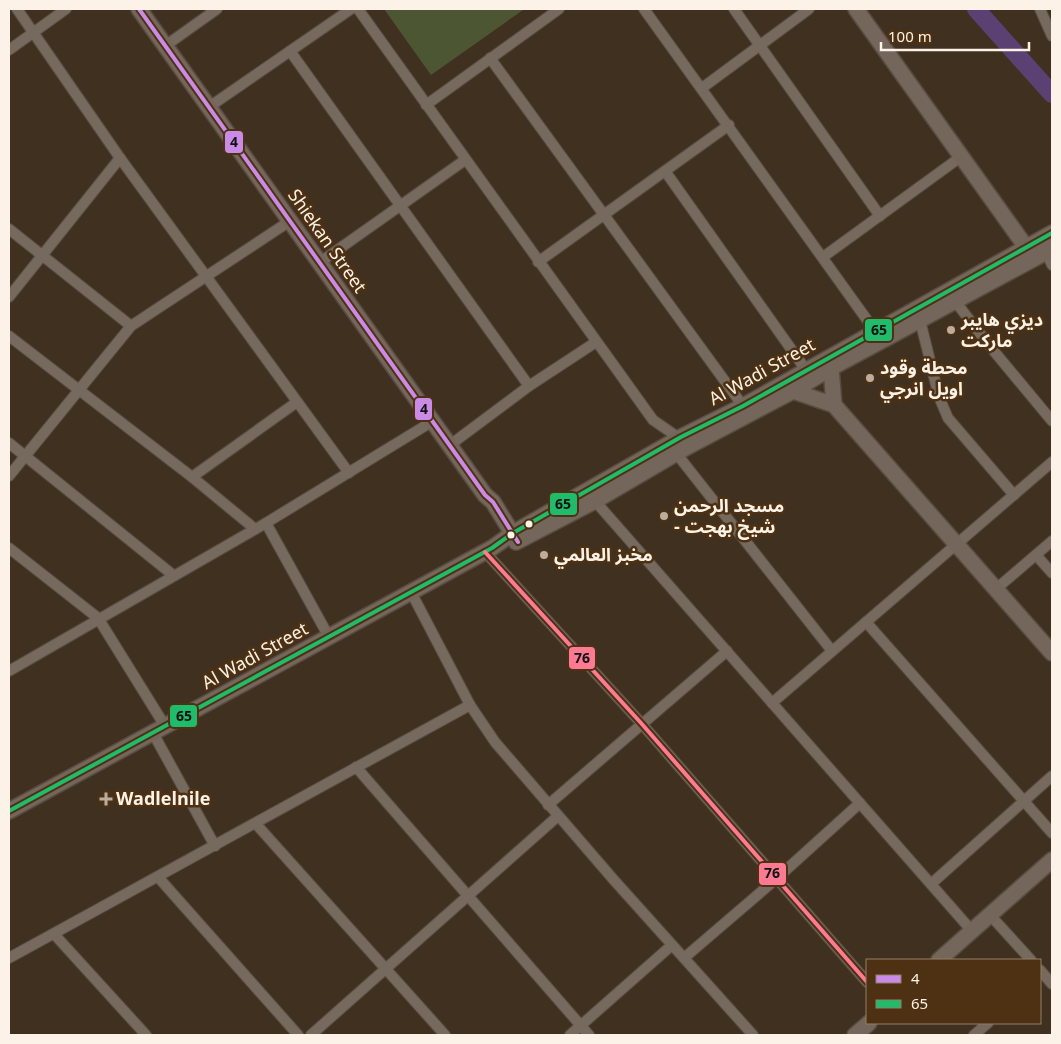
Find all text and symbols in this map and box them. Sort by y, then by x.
scale bar [881,20,1028,52]
text: 100 m [888,21,932,53]
text: 4 [230,128,238,157]
line badge: 4 [224,130,244,154]
street label: Shiekan Street [277,180,378,302]
place label: ديزي هايبر ماركت [960,301,1043,360]
text: 65 [871,316,887,345]
line badge: 65 [864,318,893,342]
marker: ديزي هايبر ماركت [945,324,957,336]
street label: Al Wadi Street [701,327,823,417]
place label: محطة وقود اويل انرجي [880,349,967,408]
marker: محطة وقود اويل انرجي [864,372,876,384]
text: 4 [420,395,428,424]
line badge: 4 [414,397,433,421]
place label: مسجد الرحمن - شيخ بهجت [674,487,784,546]
text: 65 [555,490,571,519]
line badge: 65 [549,492,578,516]
marker: مسجد الرحمن - شيخ بهجت [658,510,670,522]
unlabelled marker [524,519,534,529]
unlabelled marker [506,530,516,540]
place label: مخبز العالمي [554,536,653,574]
marker: مخبز العالمي [538,549,550,561]
street label: Al Wadi Street [194,611,316,701]
text: 76 [574,644,590,673]
line badge: 76 [568,646,596,670]
text: 65 [176,702,192,731]
line badge: 65 [169,704,198,728]
place label: Wadlelnile [116,780,210,818]
marker: Wadlelnile [100,793,112,805]
text: 76 [764,859,780,888]
line badge: 76 [758,862,787,886]
legend [866,959,1041,1024]
text: 4 [911,963,920,995]
text: 65 [911,988,928,1020]

